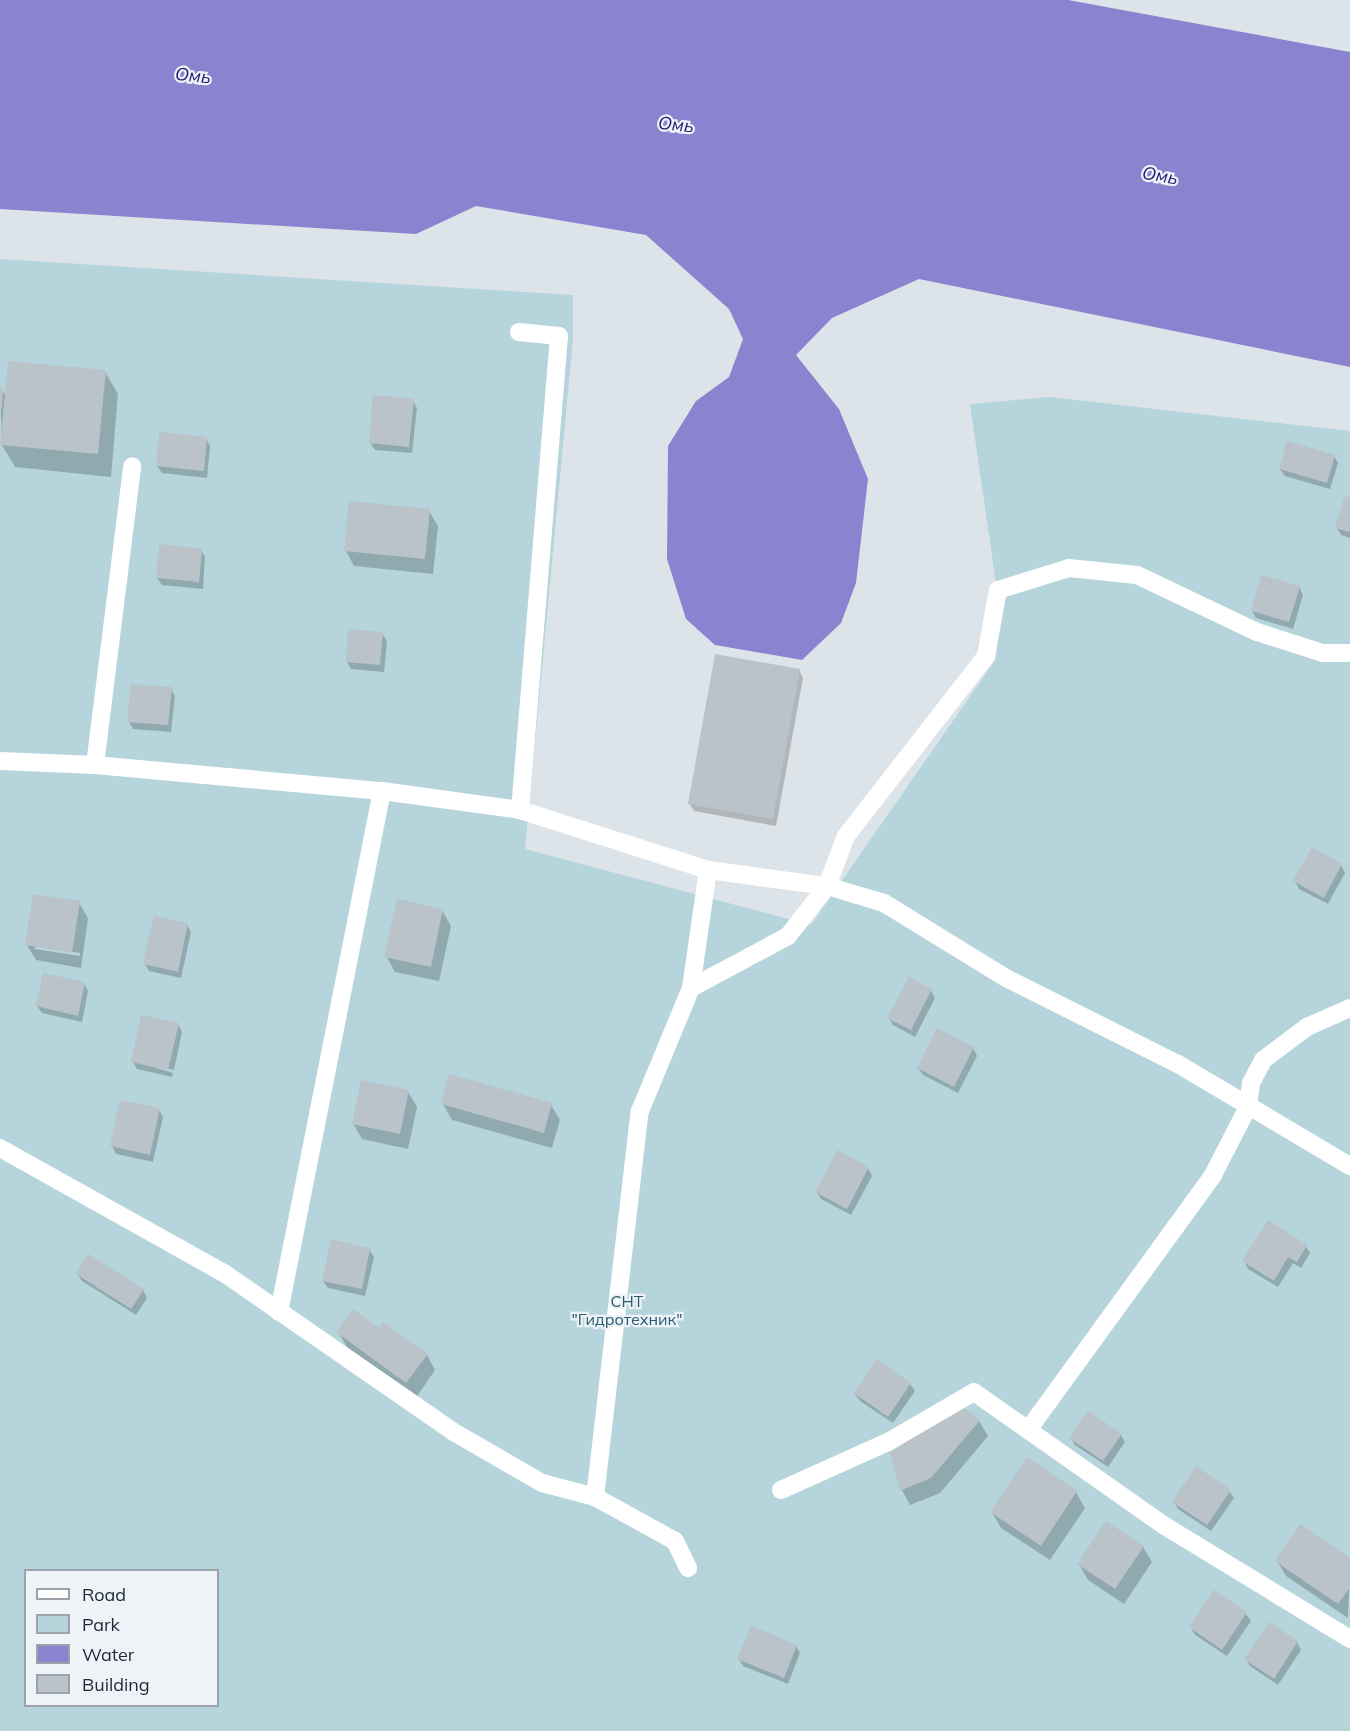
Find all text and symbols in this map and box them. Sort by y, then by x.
water label: Омь [174,63,212,89]
water label: Омь [657,112,695,138]
water label: Омь [1140,162,1180,190]
park label: СНТ "Гидротехник" [572,1291,682,1329]
legend [24,1569,219,1707]
text: Road [82,1583,126,1606]
text: Park [82,1613,120,1636]
text: Water [82,1643,134,1666]
text: Building [82,1673,150,1696]

